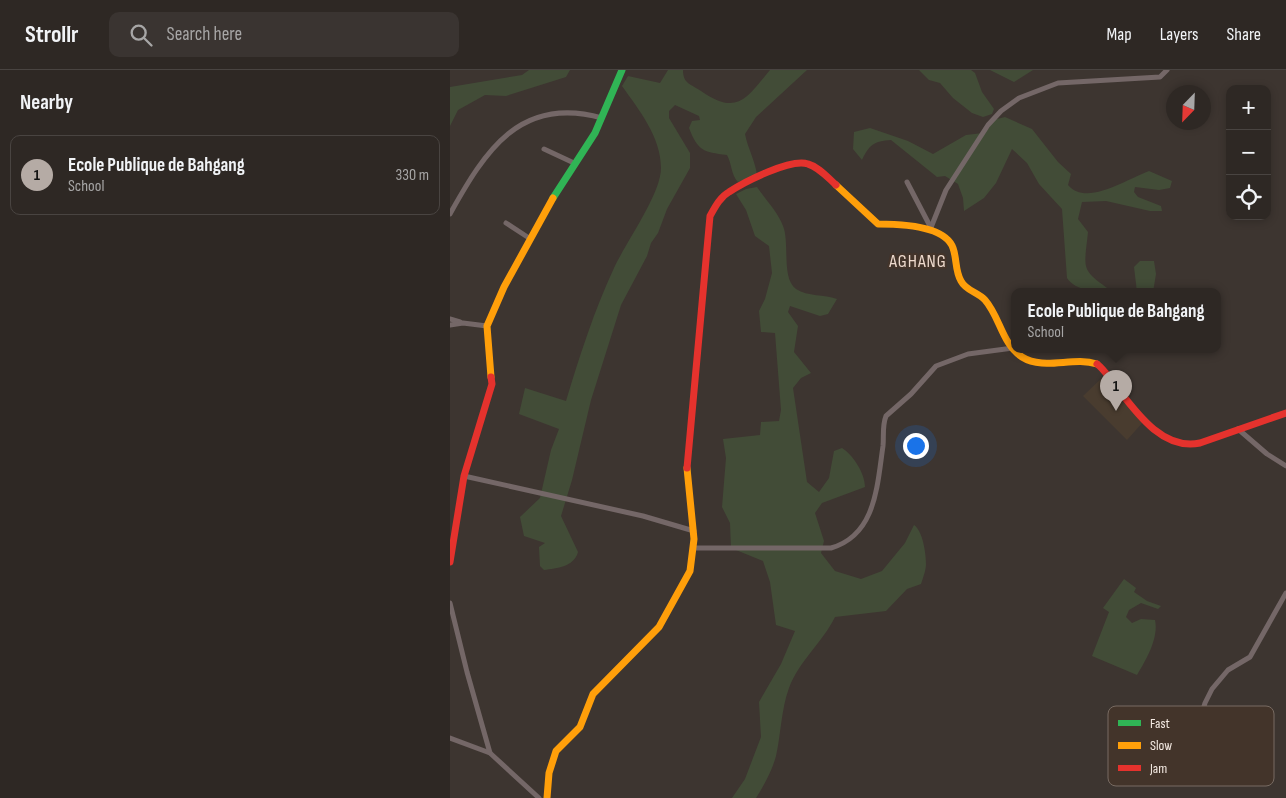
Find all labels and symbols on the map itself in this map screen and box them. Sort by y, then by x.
north arrow [1166,85,1211,130]
district label: AGHANG [888,251,947,272]
pin: 1 [1100,370,1132,411]
your location [903,433,929,459]
legend [1108,706,1274,786]
text: Fast [1150,715,1170,732]
text: Slow [1150,737,1172,754]
text: Jam [1149,760,1167,777]

